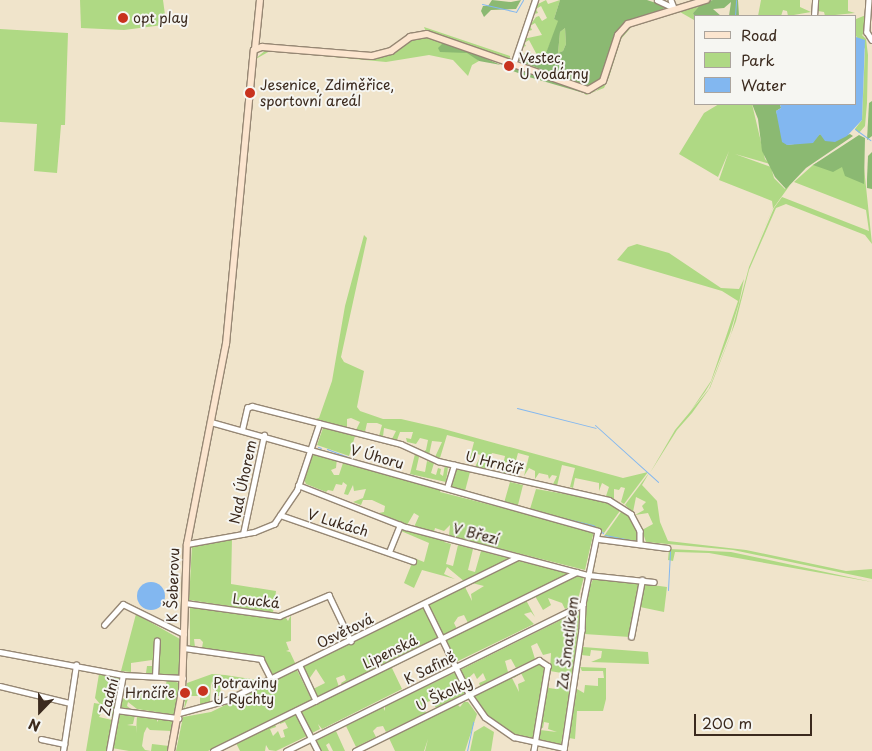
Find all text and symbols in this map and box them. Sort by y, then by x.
place label: opt play [133,10,189,26]
marker: opt play [117,12,129,24]
legend [694,15,857,105]
text: Road [741,23,777,46]
text: Park [741,48,775,71]
place label: Vestec, U vodárny [519,50,589,82]
marker: Vestec, U vodárny [503,60,515,72]
text: Water [741,73,786,96]
place label: Jesenice, Zdiměřice, sportovní areál [260,77,394,110]
marker: Jesenice, Zdiměřice, sportovní areál [244,87,256,99]
street label: Nad Úhorem [226,438,260,526]
street label: V Úhoru [348,441,406,473]
street label: U Hrnčíř [463,448,525,478]
street label: V Lukách [306,506,370,540]
street label: V Březí [451,520,501,548]
street label: K Šeberovu [163,547,183,623]
street label: Loucká [232,590,280,612]
street label: Za Šmatlíkem [554,595,582,691]
street label: Osvětová [314,610,376,652]
street label: Lipenská [360,632,420,672]
street label: K Safině [401,648,459,688]
street label: U Školky [413,673,475,715]
place label: Potraviny U Rychty [213,675,277,708]
street label: Zadní [96,676,122,718]
place label: Hrnčíře [125,685,175,701]
marker: Potraviny U Rychty [197,685,209,697]
north arrow [15,686,65,736]
marker: Hrnčíře [179,687,191,699]
scale bar [697,704,814,736]
text: 200 m [702,711,752,734]
text: N [25,714,43,737]

